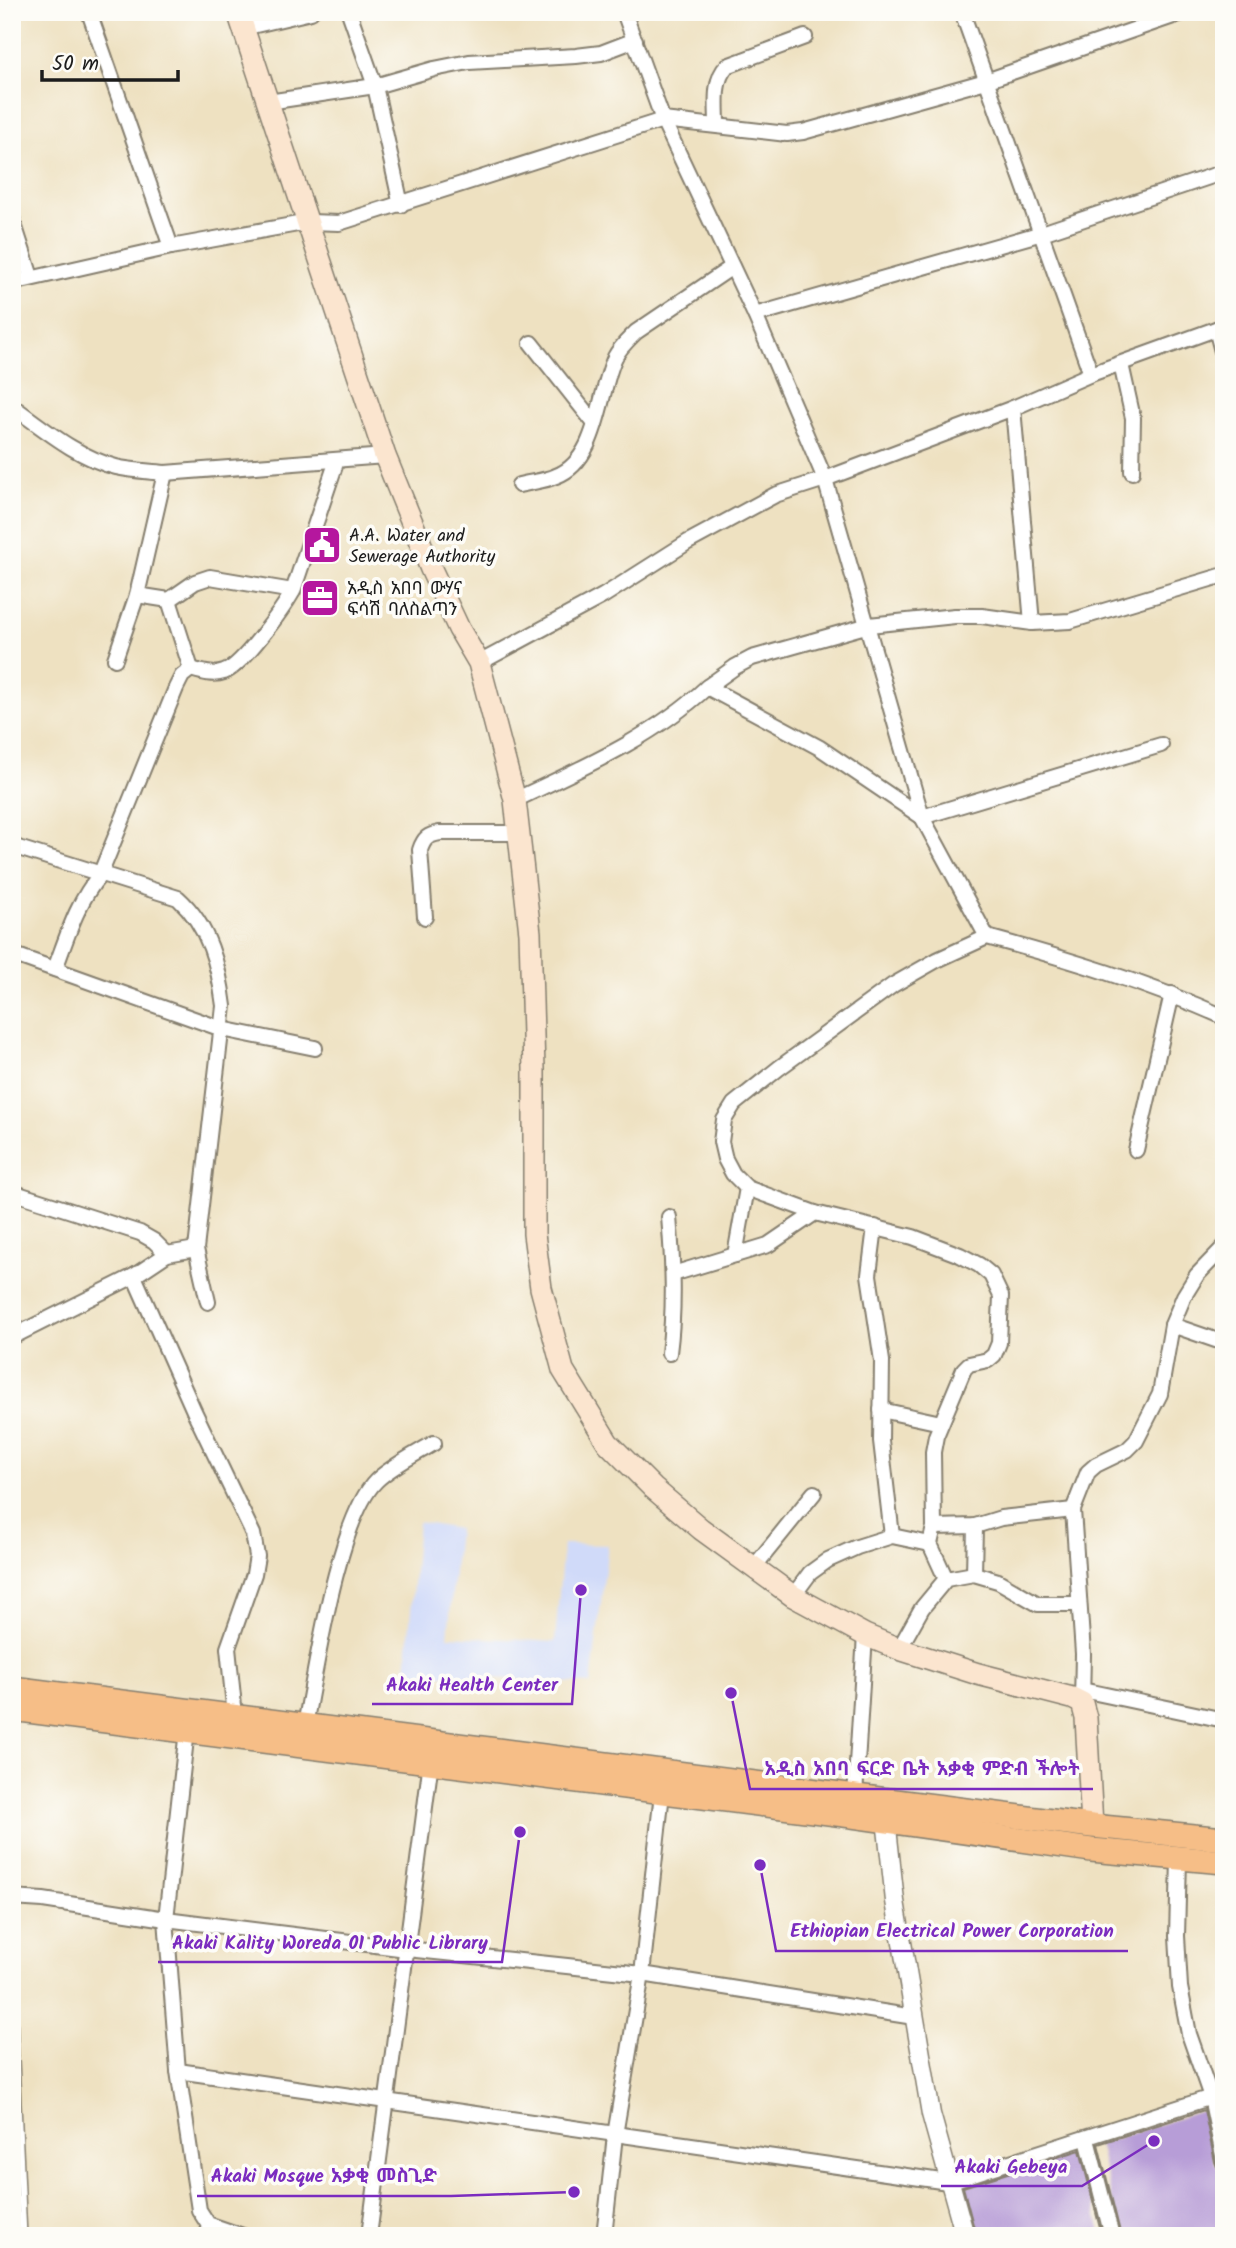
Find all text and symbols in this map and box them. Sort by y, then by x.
scale bar [42,38,178,82]
text: 50 m [52,48,99,81]
place label: A.A. Water and Sewerage Authority [349,522,496,572]
public building icon: A.A. Water and Sewerage Authority [301,524,343,566]
place label: አዲስ አበባ ውሃና ፍሳሽ ባለስልጣን [347,575,462,625]
office icon: አዲስ አበባ ውሃና ፍሳሽ ባለስልጣን [299,577,341,619]
callout: Akaki Health Center [372,1664,572,1704]
text: Akaki Health Center [386,1671,559,1701]
callout: አዲስ አበባ ፍርድ ቤት አቃቂ ምድብ ችሎት [750,1749,1093,1789]
text: አዲስ አበባ ፍርድ ቤት አቃቂ ምድብ ችሎት [764,1755,1080,1785]
callout: Ethiopian Electrical Power Corporation [776,1911,1128,1951]
text: Ethiopian Electrical Power Corporation [790,1917,1114,1947]
callout: Akaki Kality Woreda 01 Public Library [158,1922,502,1962]
text: Akaki Kality Woreda 01 Public Library [172,1929,488,1959]
callout: Akaki Gebeya [941,2146,1082,2186]
text: Akaki Gebeya [955,2153,1068,2183]
callout: Akaki Mosque አቃቂ መስጊድ [197,2156,451,2196]
text: Akaki Mosque አቃቂ መስጊድ [211,2162,437,2192]

